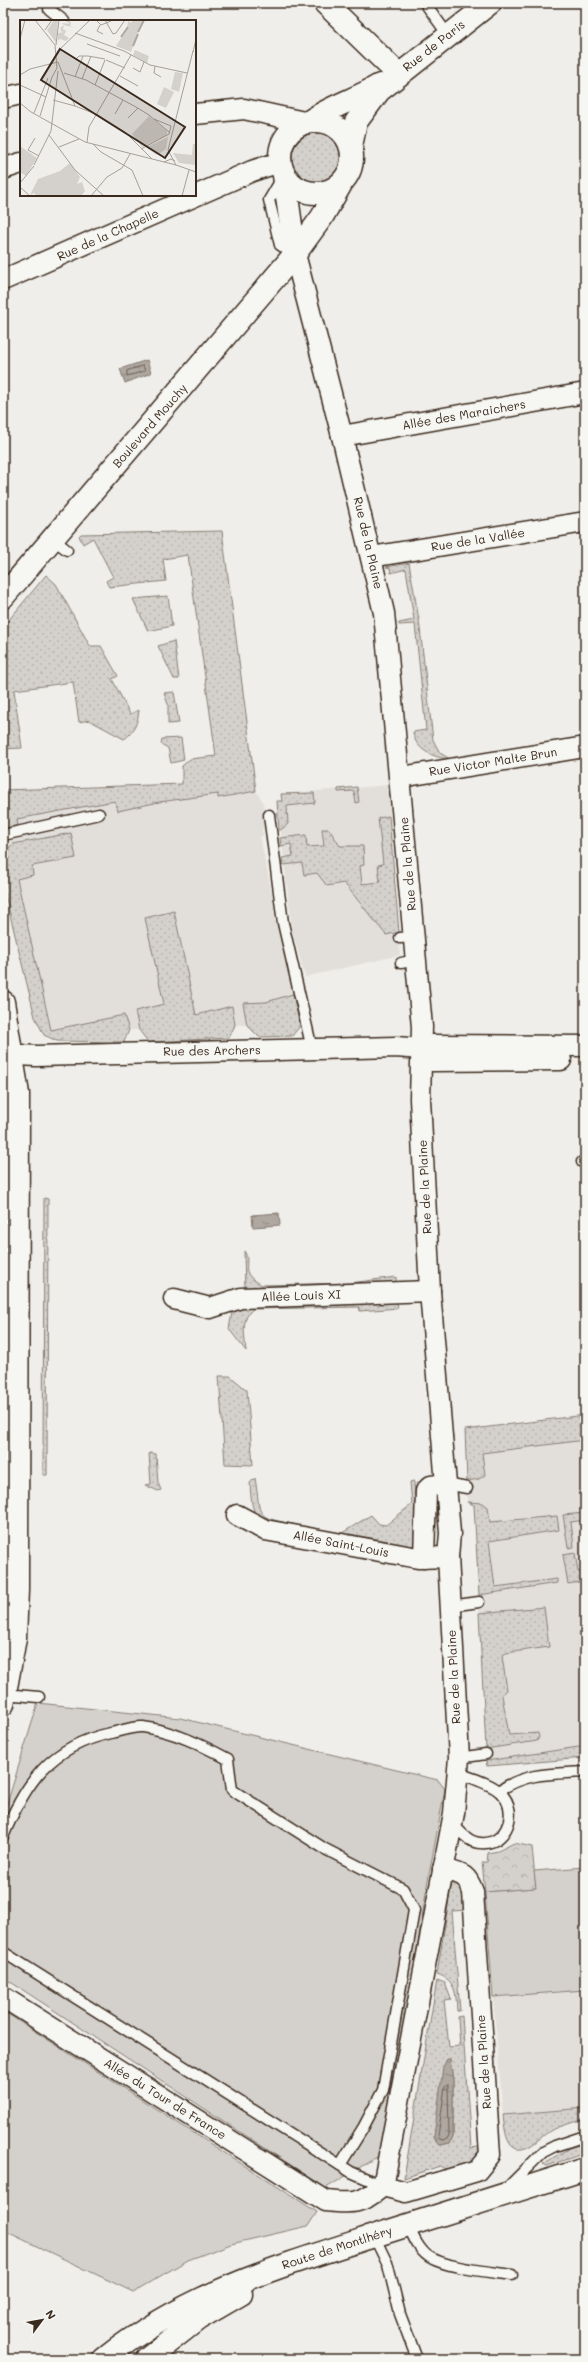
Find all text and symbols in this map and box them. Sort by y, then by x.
street label: Rue de Paris [399,16,468,75]
inset map [20,20,196,196]
street label: Rue de la Chapelle [54,204,161,264]
street label: Boulevard Mouchy [108,380,190,471]
street label: Allée des Maraichers [401,395,527,433]
street label: Rue de la Plaine [351,495,387,591]
street label: Rue de la Vallée [430,524,526,554]
street label: Rue Victor Malte Brun [428,743,558,779]
street label: Rue de la Plaine [395,816,419,912]
street label: Rue des Archers [163,1041,261,1059]
street label: Rue de la Plaine [414,1140,434,1235]
street label: Allée Louis XI [261,1286,341,1304]
street label: Allée Saint-Louis [292,1526,391,1560]
street label: Rue de la Plaine [443,1630,463,1725]
street label: Rue de la Plaine [472,2014,494,2110]
street label: Allée du Tour de France [101,2054,230,2142]
street label: Route de Montlhéry [280,2222,394,2272]
north arrow [22,2300,62,2340]
text: N [42,2307,59,2322]

